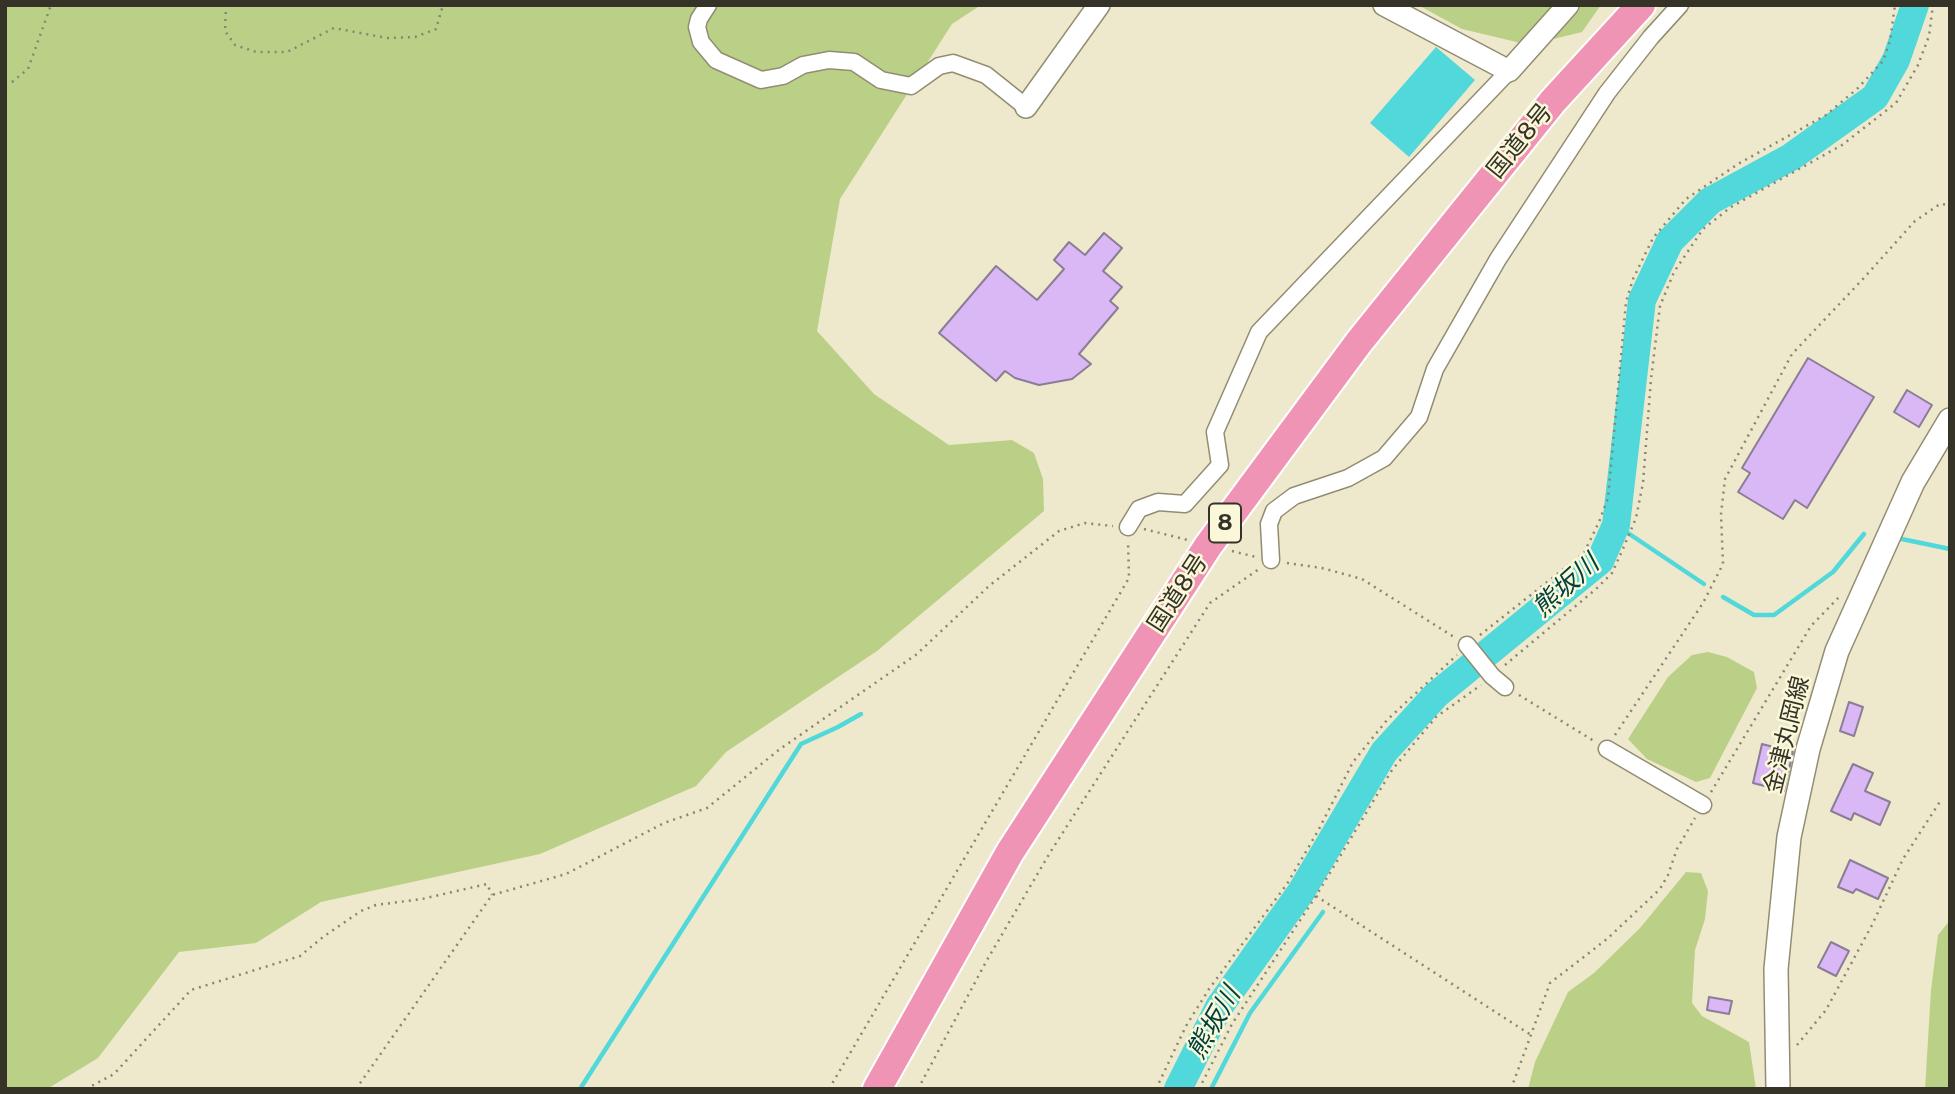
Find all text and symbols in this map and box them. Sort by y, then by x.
street label: 国道8号 [1481,98,1559,184]
road number: 8 [1209,503,1241,542]
street label: 国道8号 [1142,548,1214,638]
water label: 熊坂川 [1527,548,1605,624]
street label: 金津丸岡線 [1759,673,1815,797]
water label: 熊坂川 [1181,981,1247,1065]

